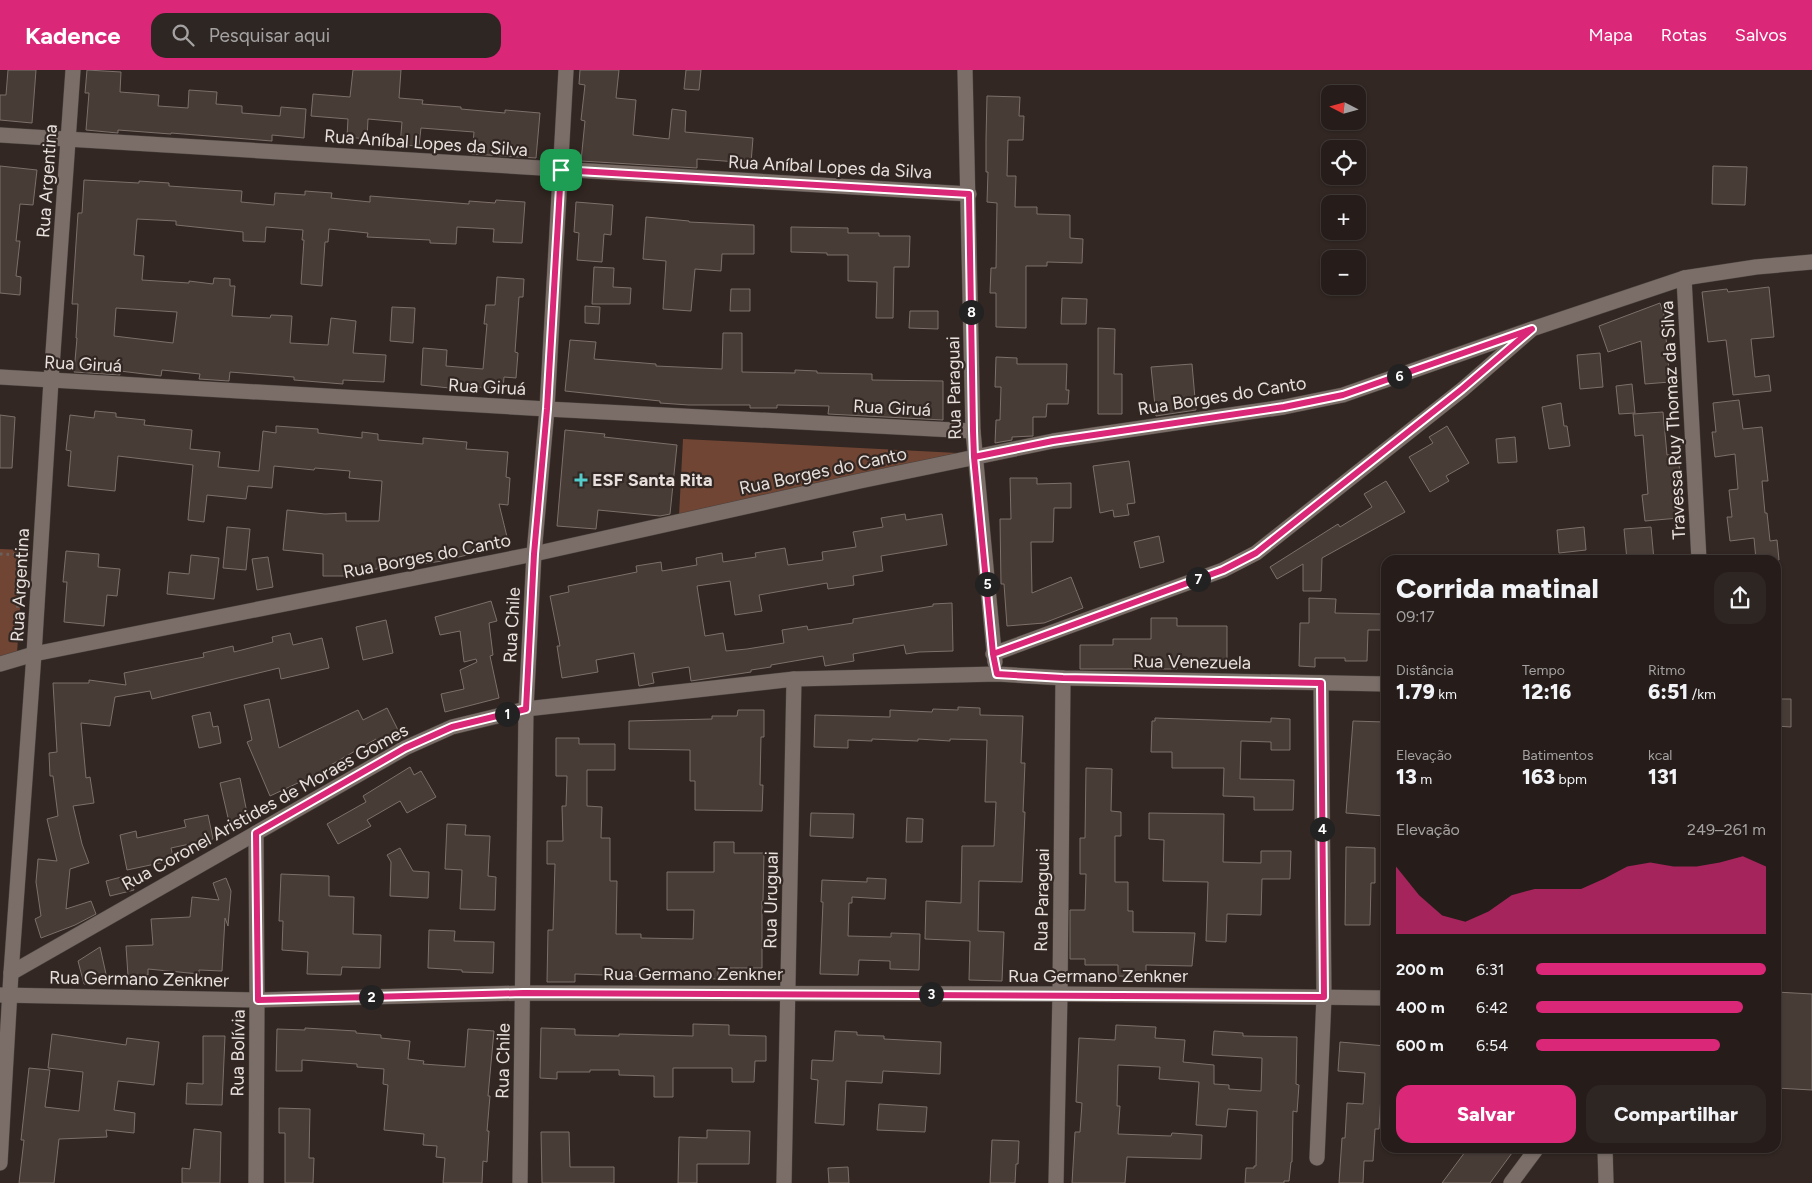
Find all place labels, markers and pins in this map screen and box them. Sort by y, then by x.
pin [540,149,582,191]
pin: 8 [958,300,984,324]
pin: 6 [1386,364,1412,388]
place label: ESF Santa Rita [592,469,712,491]
marker: ESF Santa Rita [574,473,588,487]
pin: 7 [1186,566,1210,592]
pin: 5 [974,572,1000,596]
pin: 1 [494,702,520,726]
pin: 4 [1310,816,1334,842]
pin: 3 [918,982,944,1006]
pin: 2 [358,984,384,1010]

